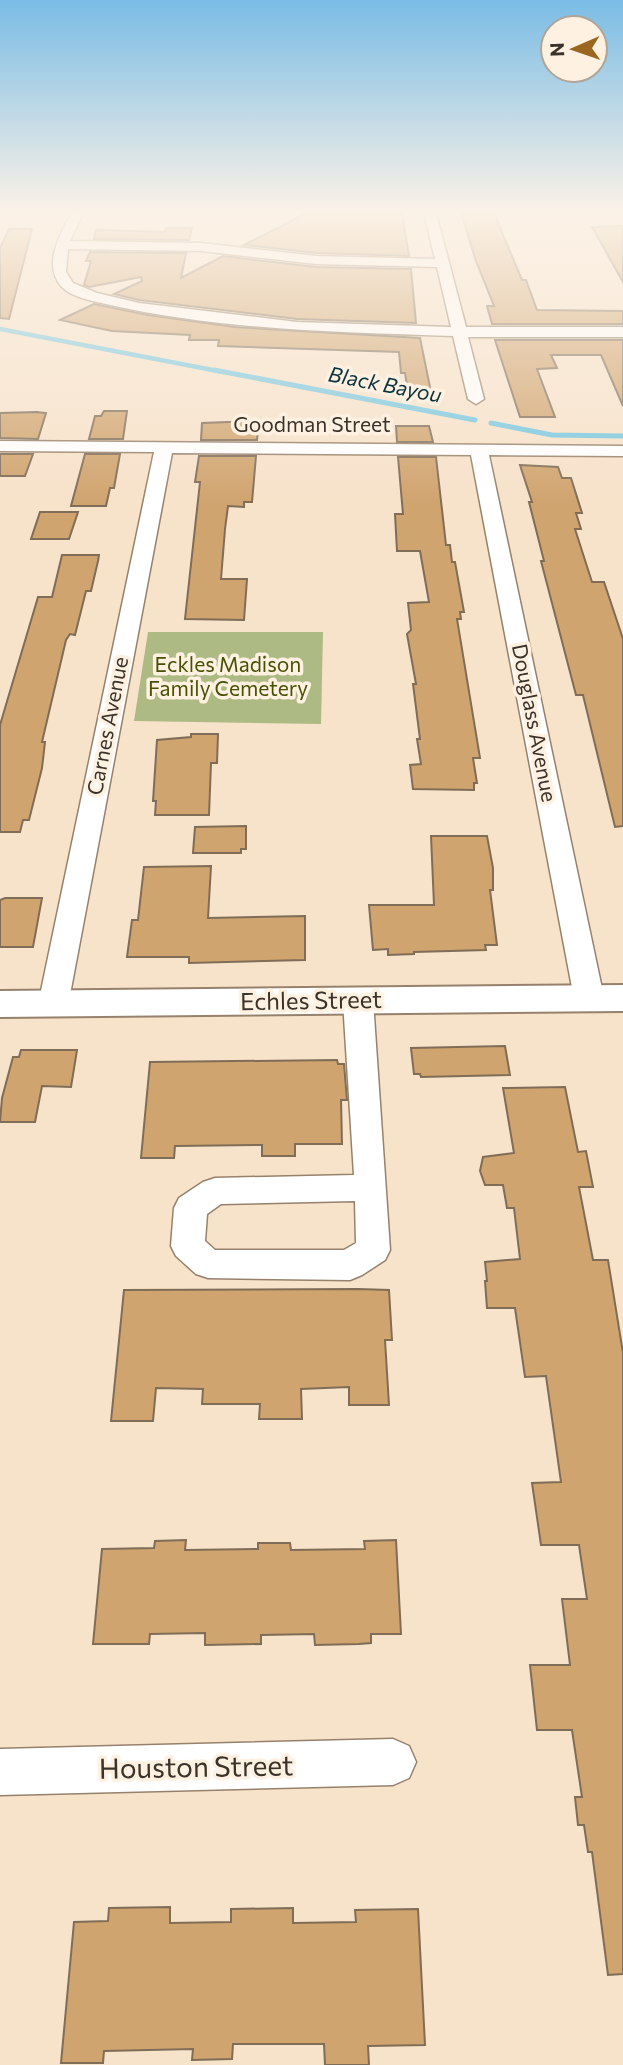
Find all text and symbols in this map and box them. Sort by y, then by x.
north arrow [539,14,609,84]
text: N [545,42,568,57]
water label: Black Bayou [327,360,444,407]
street label: Goodman Street [233,411,391,436]
street label: Douglass Avenue [508,642,563,804]
park label: Eckles Madison Family Cemetery [148,651,308,700]
street label: Carnes Avenue [81,654,132,797]
street label: Echles Street [240,984,382,1015]
street label: Houston Street [98,1747,294,1785]

